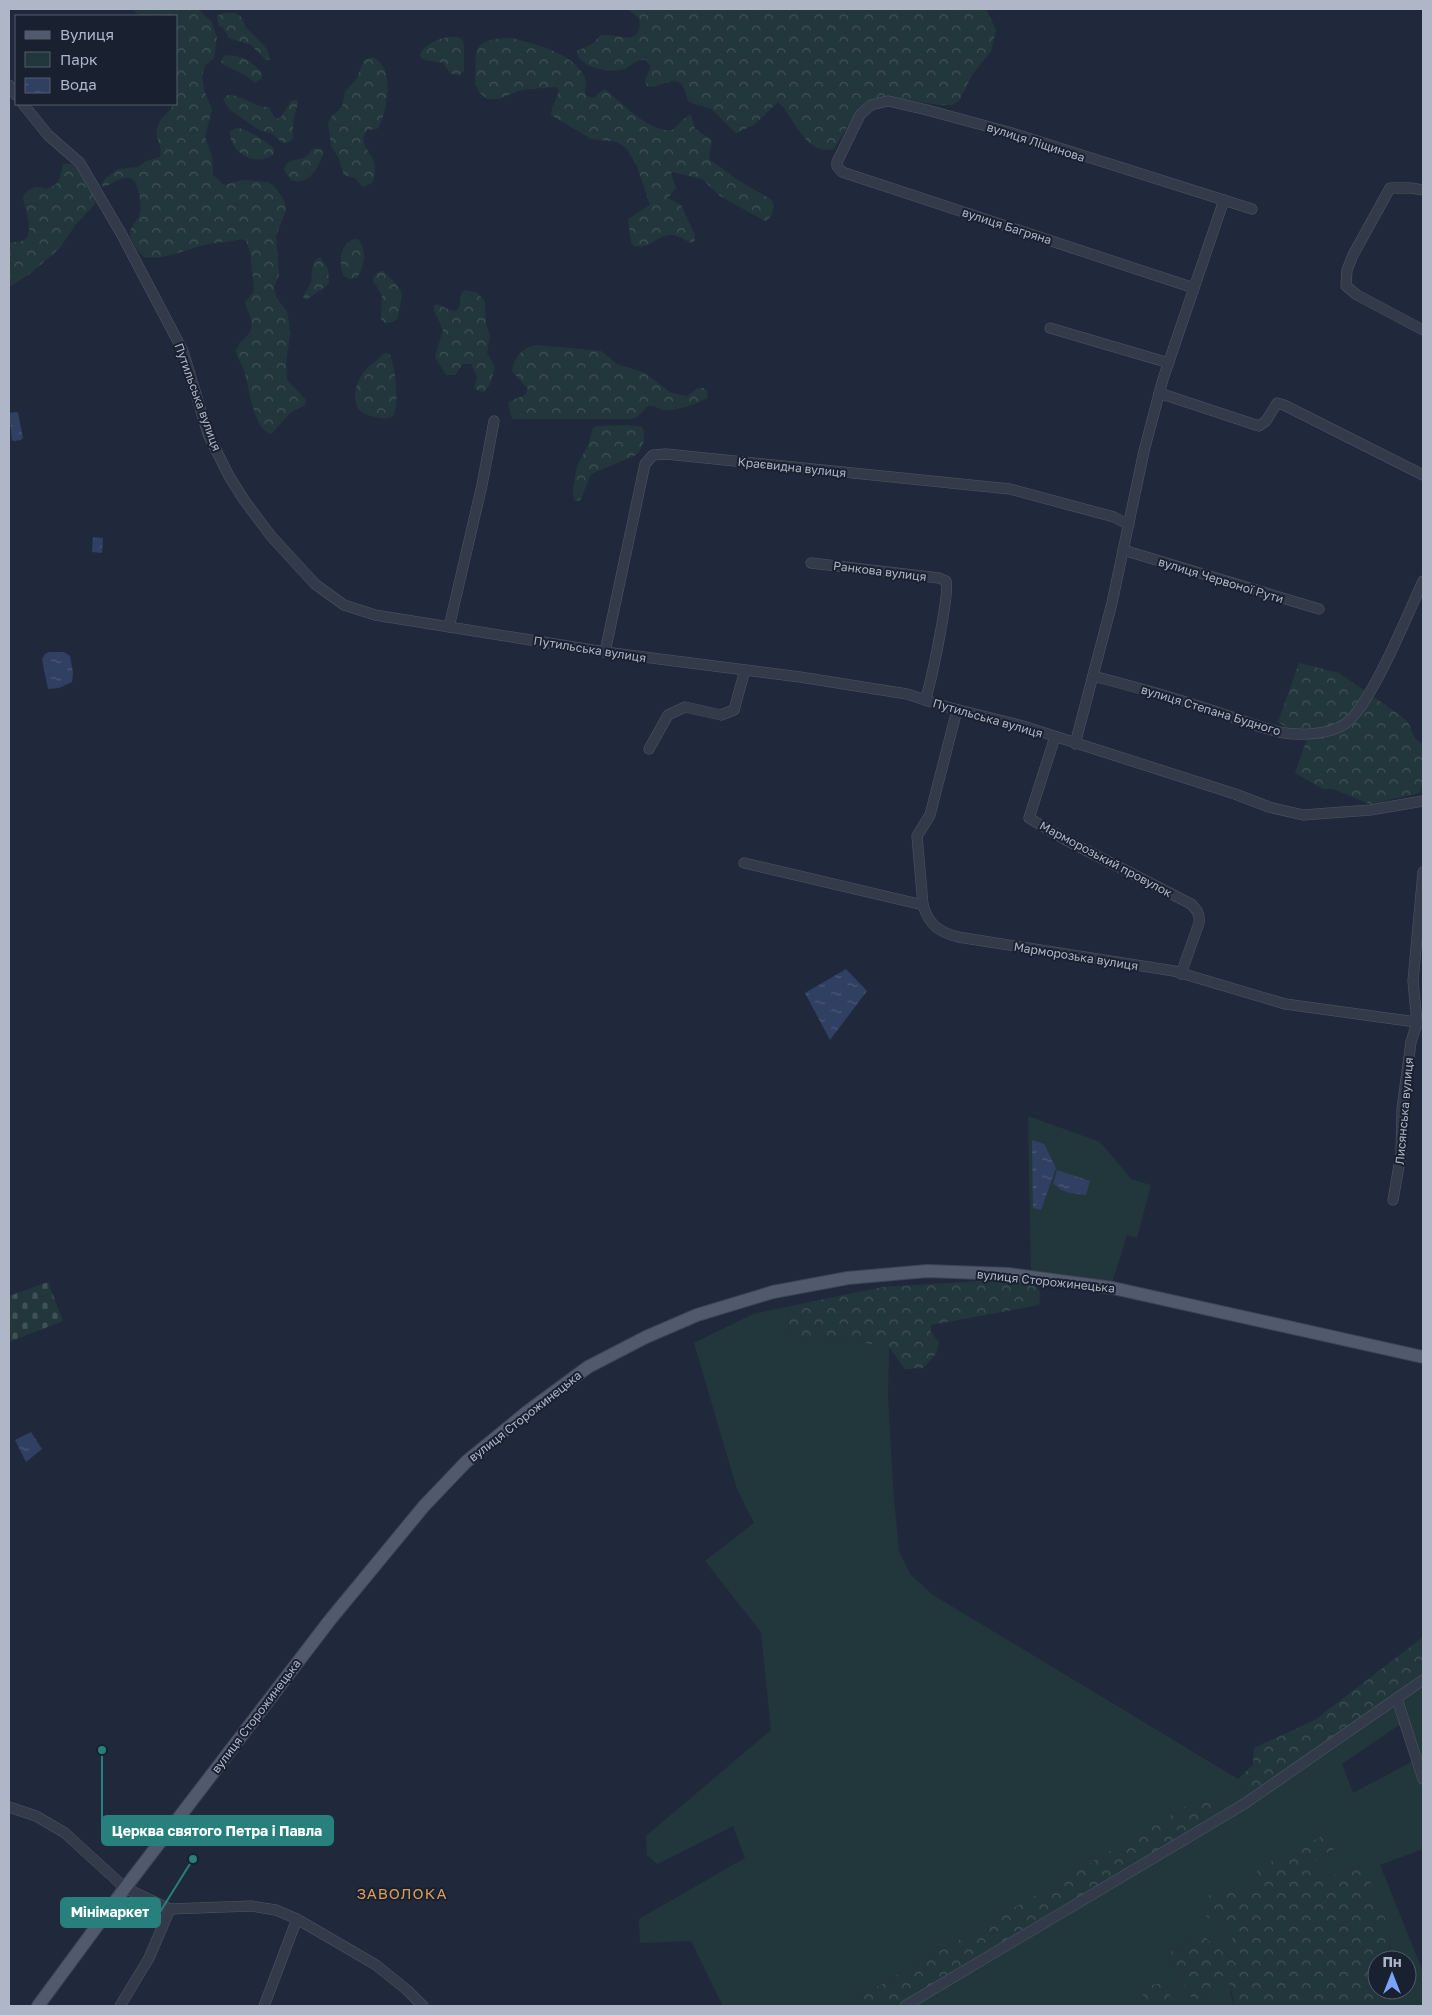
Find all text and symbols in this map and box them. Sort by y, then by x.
legend [15,15,178,105]
text: Вулиця [60,25,114,43]
text: Парк [60,50,98,68]
text: Вода [60,75,97,93]
street label: вулиця Ліщинова [985,119,1087,165]
street label: вулиця Багряна [960,204,1054,248]
street label: Путильська вулиця [171,341,225,453]
street label: Краєвидна вулиця [737,454,847,480]
street label: вулиця Червоної Рути [1157,554,1285,606]
street label: Ранкова вулиця [832,558,928,584]
street label: Путильська вулиця [533,633,647,665]
street label: вулиця Степана Будного [1139,682,1283,738]
street label: Путильська вулиця [931,695,1045,741]
street label: Марморозький провулок [1037,818,1175,900]
street label: Марморозька вулиця [1013,939,1139,973]
street label: Лисянська вулиця [1392,1057,1416,1165]
street label: вулиця Сторожинецька [976,1266,1116,1296]
street label: вулиця Сторожинецька [466,1367,584,1465]
street label: вулиця Сторожинецька [208,1656,304,1776]
callout: Церква святого Петра і Павла [102,1816,333,1845]
text: Церква святого Петра і Павла [112,1822,322,1839]
district label: ЗАВОЛОКА [356,1884,448,1902]
callout: Мінімаркет [61,1898,160,1927]
text: Мінімаркет [71,1903,149,1920]
north arrow [1367,1950,1417,2000]
text: Пн [1382,1953,1402,1970]

